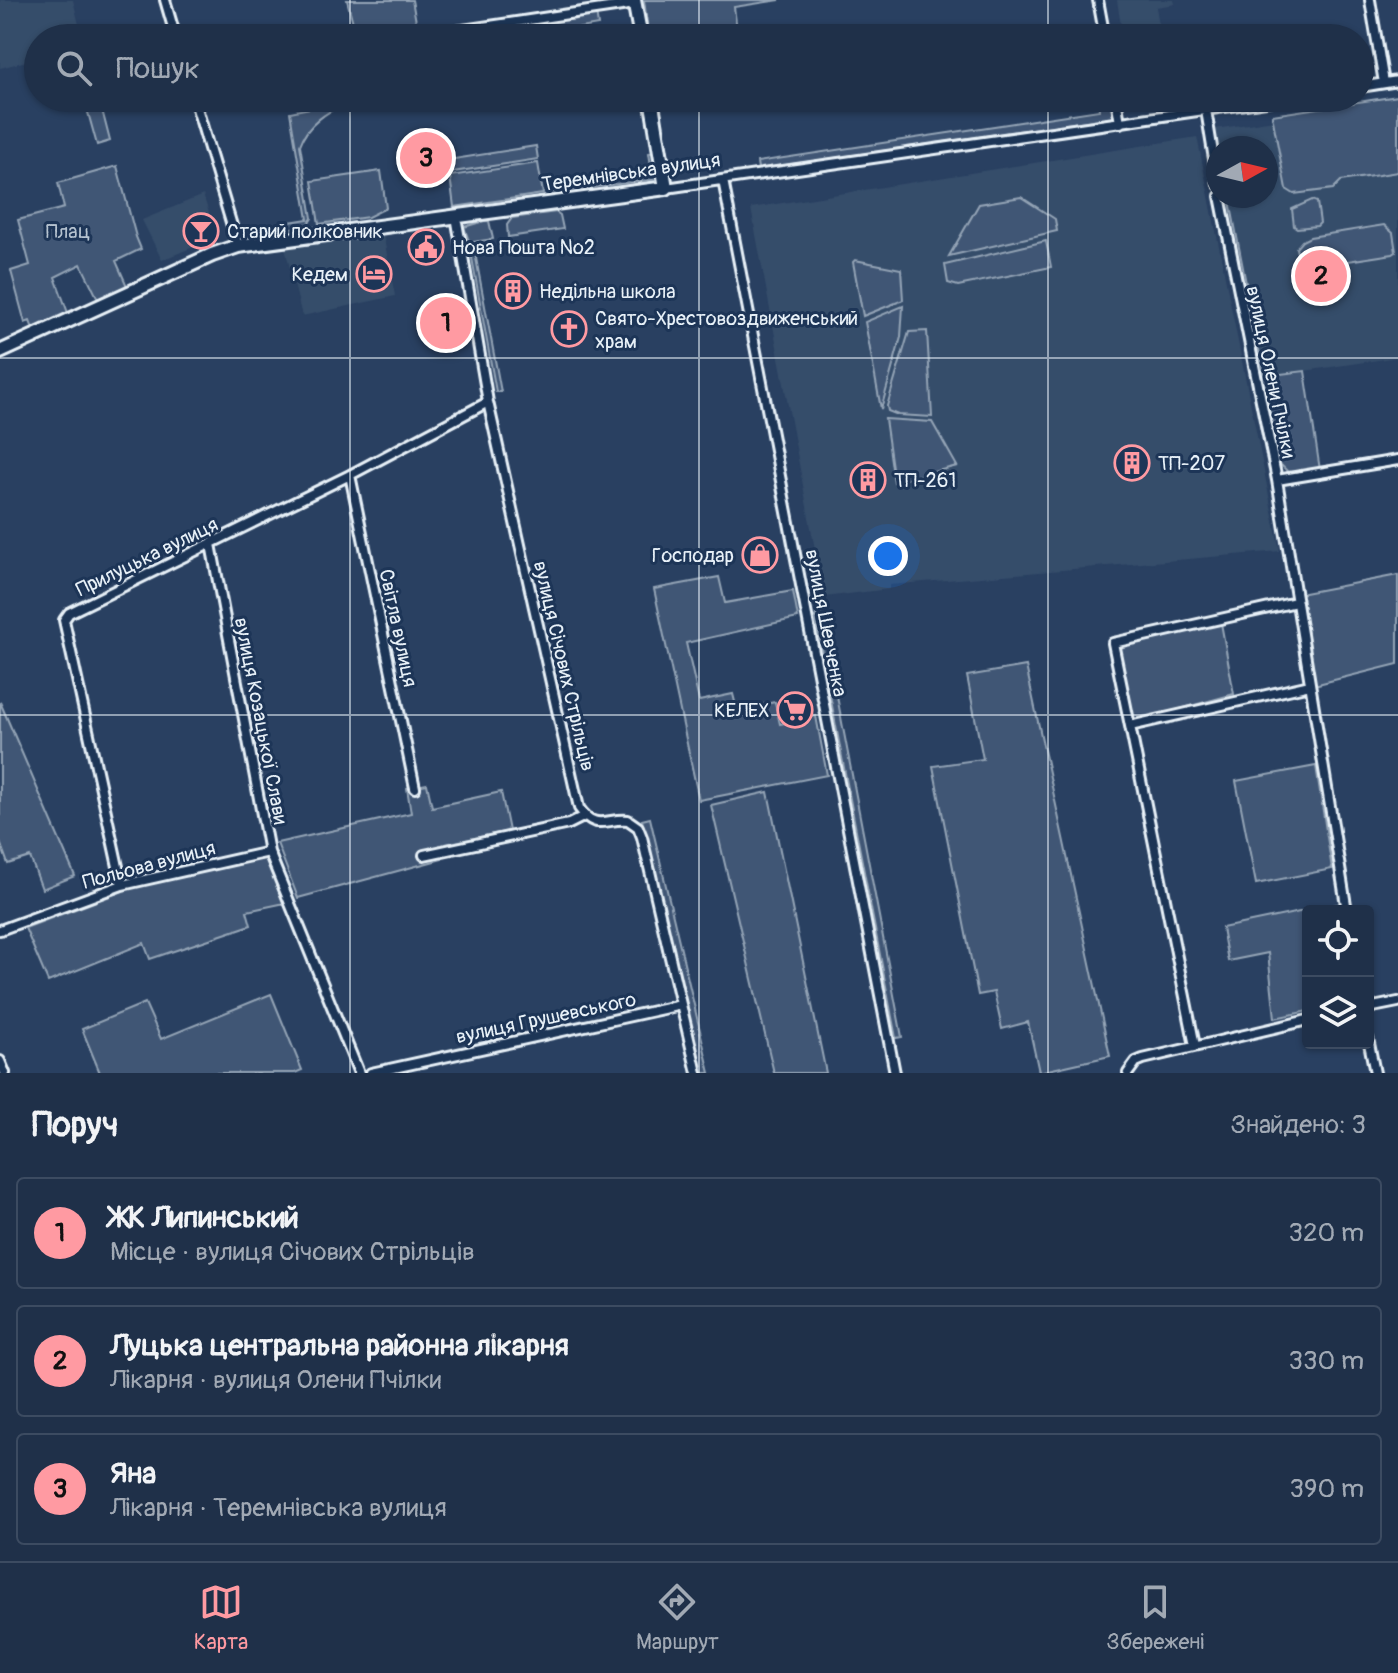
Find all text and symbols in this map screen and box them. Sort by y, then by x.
search box [24,24,1374,112]
icon: search [52,46,96,90]
text: Пошук [116,50,200,87]
pin: 3 [400,128,452,188]
north arrow [1206,136,1278,208]
street label: Теремнівська вулиця [540,147,722,197]
bar icon: Старий полковник [182,212,220,250]
park label: Плац [46,219,90,244]
place label: Старий полковник [227,219,382,244]
public building icon: Нова Пошта №2 [407,228,445,266]
place label: Нова Пошта №2 [452,235,595,260]
pin: 2 [1295,246,1347,306]
hotel icon: Кедем [355,255,393,293]
place label: Кедем [292,262,348,287]
building icon: Недільна школа [494,272,532,310]
place label: Недільна школа [539,279,675,304]
street label: вулиця Олени Пчілки [1240,283,1302,461]
pin: 1 [420,293,472,353]
place label: Свято-Хрестовоздвиженський храм [595,306,858,354]
church icon: Свято-Хрестовоздвиженський храм [550,310,588,348]
building icon: ТП-207 [1113,444,1151,482]
place label: ТП-207 [1158,451,1225,476]
building icon: ТП-261 [849,461,887,499]
place label: ТП-261 [894,468,956,493]
street label: Прилуцька вулиця [72,512,222,602]
shop icon: Господар [741,536,779,574]
your location [868,536,908,576]
place label: Господар [652,543,734,568]
street label: вулиця Шевченка [799,547,853,699]
street label: вулиця Січових Стрільців [528,558,600,774]
street label: Світла вулиця [373,567,423,689]
street label: вулиця Козацької Слави [229,615,293,827]
supermarket icon: КЕЛЕХ [776,691,814,729]
place label: КЕЛЕХ [714,698,769,723]
street label: Польова вулиця [80,835,218,895]
map controls [1302,905,1374,1049]
button: locate [1302,905,1374,977]
button: layers [1302,977,1374,1049]
street label: вулиця Грушевського [454,987,639,1049]
text: Поруч [32,1104,118,1147]
text: Знайдено: 3 [1230,1109,1366,1141]
text: ЖК Липинський [110,1199,299,1236]
text: 1 [55,1217,65,1249]
text: 320 m [1288,1217,1364,1249]
text: Місце · вулиця Січових Стрільців [110,1236,475,1268]
text: Луцька центральна районна лікарня [110,1327,569,1364]
text: 2 [53,1345,67,1377]
text: 330 m [1288,1345,1364,1377]
text: Лікарня · вулиця Олени Пчілки [110,1364,441,1396]
text: Яна [110,1455,156,1492]
text: 3 [53,1473,67,1505]
text: 390 m [1290,1473,1364,1505]
text: Лікарня · Теремнівська вулиця [110,1492,447,1524]
tab: Карта [194,1580,248,1656]
tab: Маршрут [636,1580,719,1656]
tab: Збережені [1106,1580,1204,1656]

